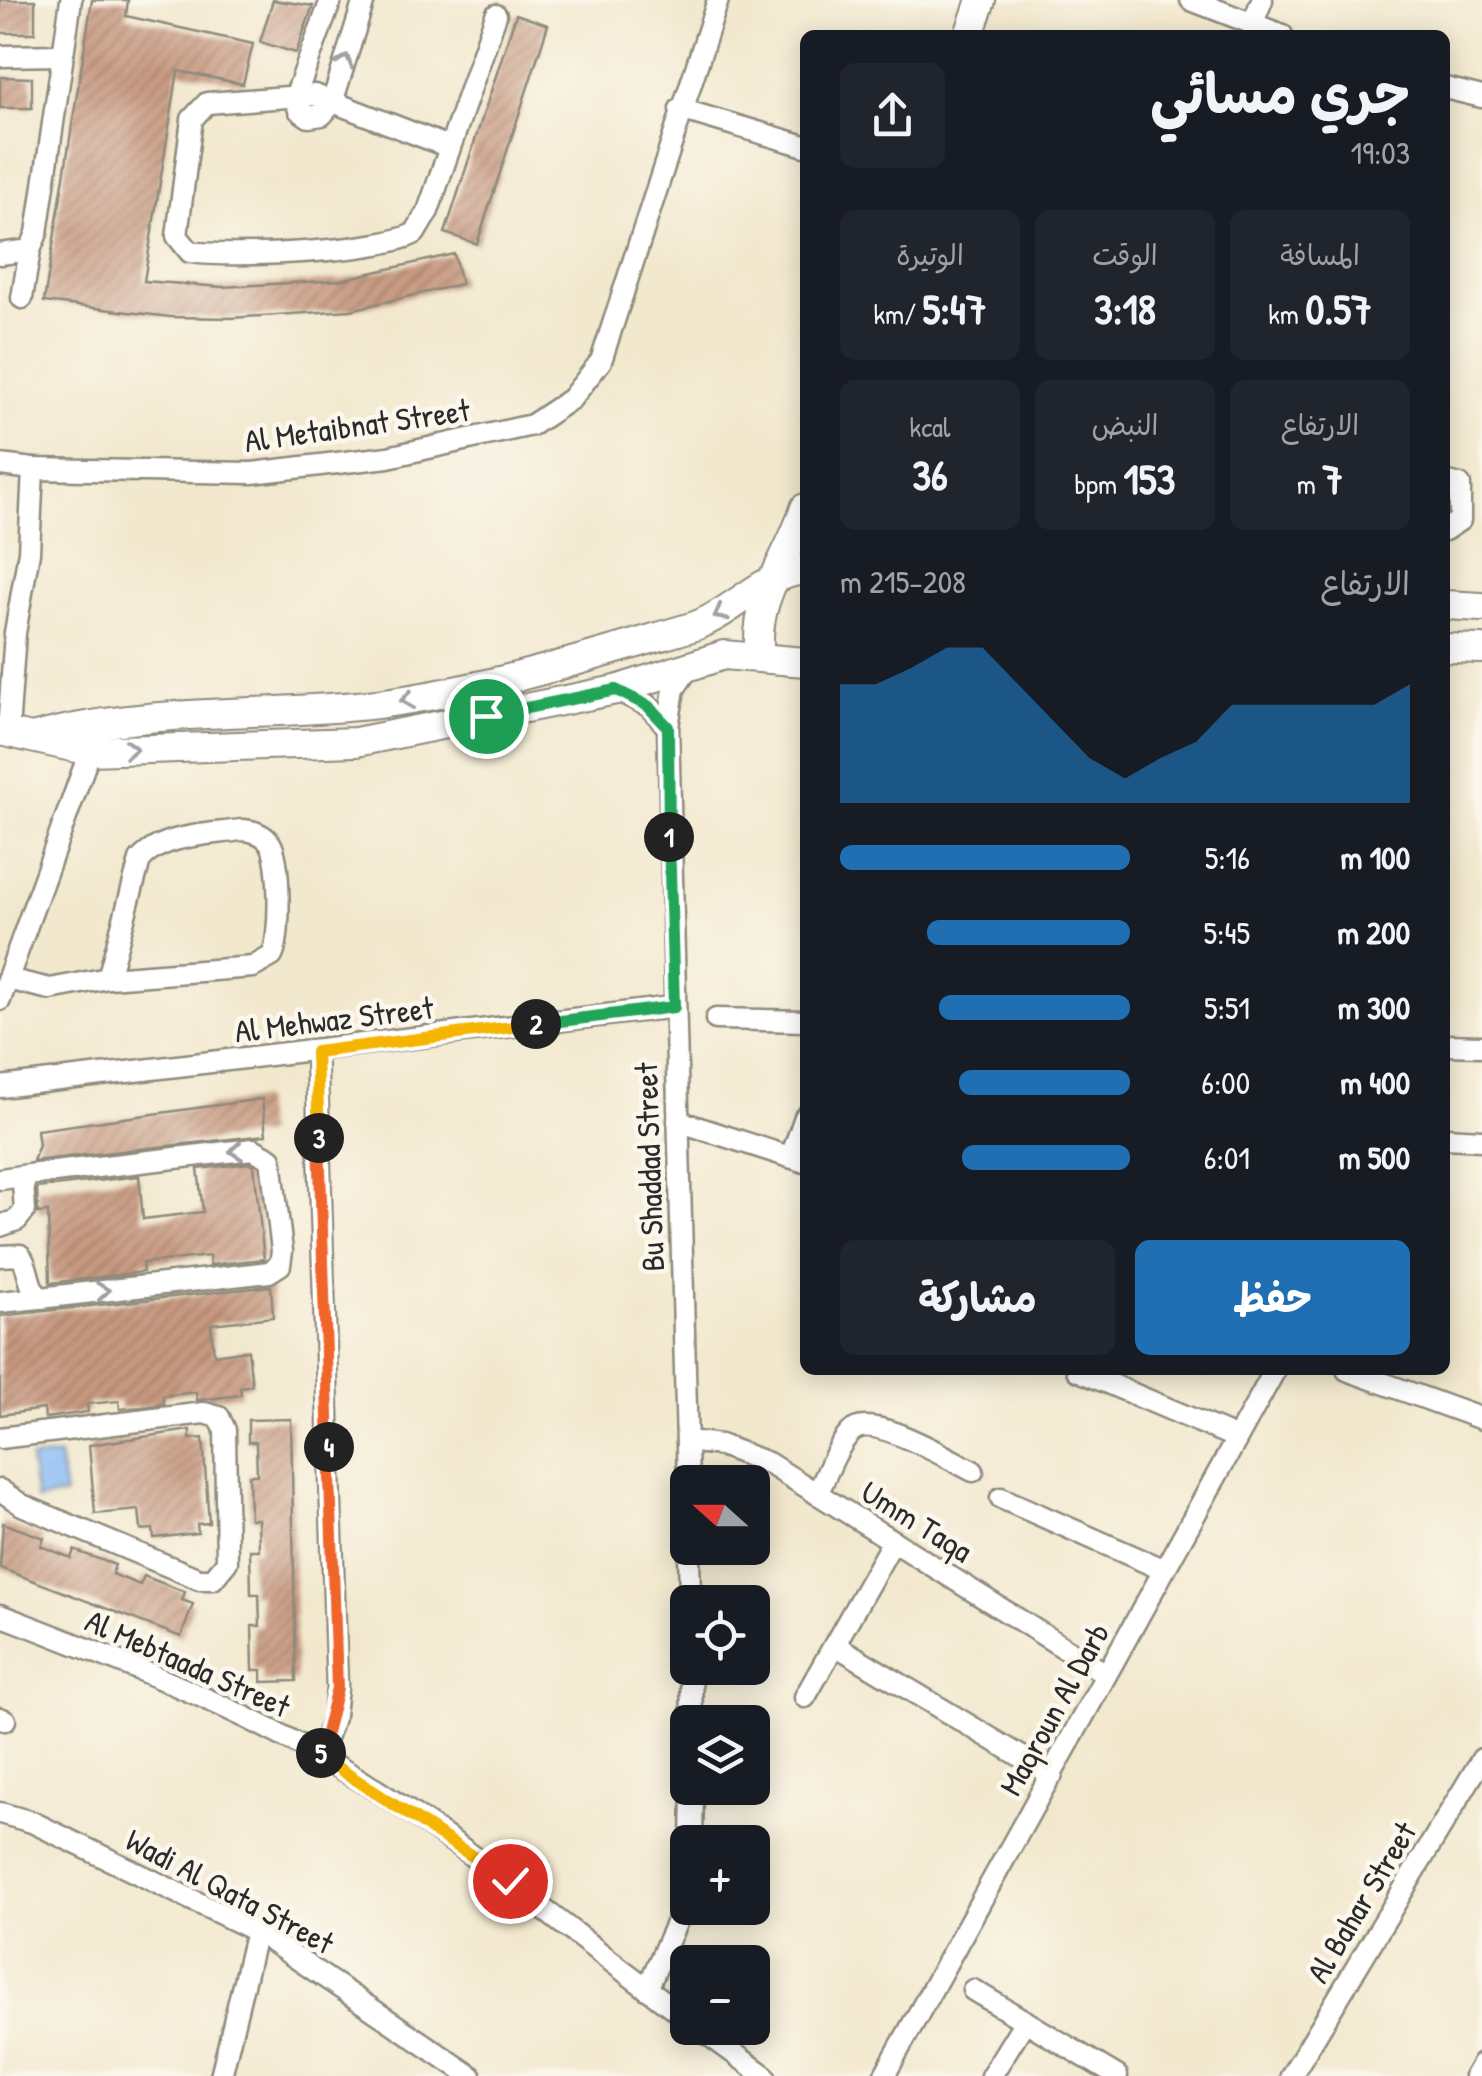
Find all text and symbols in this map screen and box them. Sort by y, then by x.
one-way arrow [333,54,354,71]
text: جري مسائي [1150,56,1410,130]
button: share [840,63,945,168]
text: 19:03 [1351,131,1410,174]
text: الوتيرة [896,236,964,274]
text: الوقت [1092,236,1158,274]
text: المسافة [1280,236,1360,274]
text: 5:47 [922,280,987,337]
text: 3:18 [1094,280,1156,337]
text: 0.57 [1305,280,1372,337]
text: /km [873,295,922,333]
text: km [1268,295,1305,333]
street label: Al Metaibnat Street [242,388,473,462]
text: النبض [1092,406,1158,444]
text: الارتفاع [1281,406,1359,444]
text: kcal [910,408,950,446]
text: 36 [912,446,948,503]
text: 153 [1124,450,1175,507]
text: 7 [1322,450,1343,507]
text: bpm [1075,465,1124,503]
text: m [1297,465,1322,503]
text: 208–215 m [840,560,966,603]
text: الارتفاع [1320,562,1410,605]
one-way arrow [713,602,731,622]
pin [444,674,529,759]
one-way arrow [399,688,416,709]
icon: arrive [459,689,514,744]
one-way arrow [123,739,139,760]
pin: 1 [644,812,694,862]
text: 1 [664,818,674,856]
text: 5:16 [1205,836,1250,879]
text: 100 m [1341,836,1410,879]
text: 5:45 [1204,911,1250,954]
text: 200 m [1337,911,1410,954]
street label: Al Mehwaz Street [232,985,437,1053]
text: 5:51 [1204,986,1250,1029]
text: 300 m [1338,986,1410,1029]
pin: 2 [511,999,561,1049]
text: 2 [529,1005,543,1043]
street label: Bu Shaddad Street [624,1061,674,1272]
text: 6:00 [1201,1061,1250,1104]
text: 400 m [1340,1061,1410,1104]
pin: 3 [294,1113,344,1163]
text: 3 [313,1119,325,1157]
text: 6:01 [1204,1136,1250,1179]
text: 500 m [1339,1136,1410,1179]
one-way arrow [228,1140,244,1161]
button: مشاركة [840,1240,1115,1355]
button: حفظ [1135,1240,1410,1355]
one-way arrow [96,1281,112,1302]
pin: 4 [304,1422,354,1472]
text: 4 [324,1428,334,1466]
north arrow [670,1465,770,1565]
map controls [670,1465,770,2045]
street label: Umm Taqa [853,1470,981,1572]
button: locate [670,1585,770,1685]
street label: Al Mebtaada Street [79,1599,298,1728]
street label: Maqroun Al Darb [989,1615,1119,1803]
button: layers [670,1705,770,1805]
pin: 5 [296,1728,346,1778]
text: 5 [315,1734,327,1772]
street label: Al Bahar Street [1296,1813,1426,1990]
street label: Wadi Al Qata Street [119,1818,342,1964]
button: + [670,1825,770,1925]
pin [468,1839,553,1924]
icon: check [483,1854,538,1909]
button: − [670,1945,770,2045]

